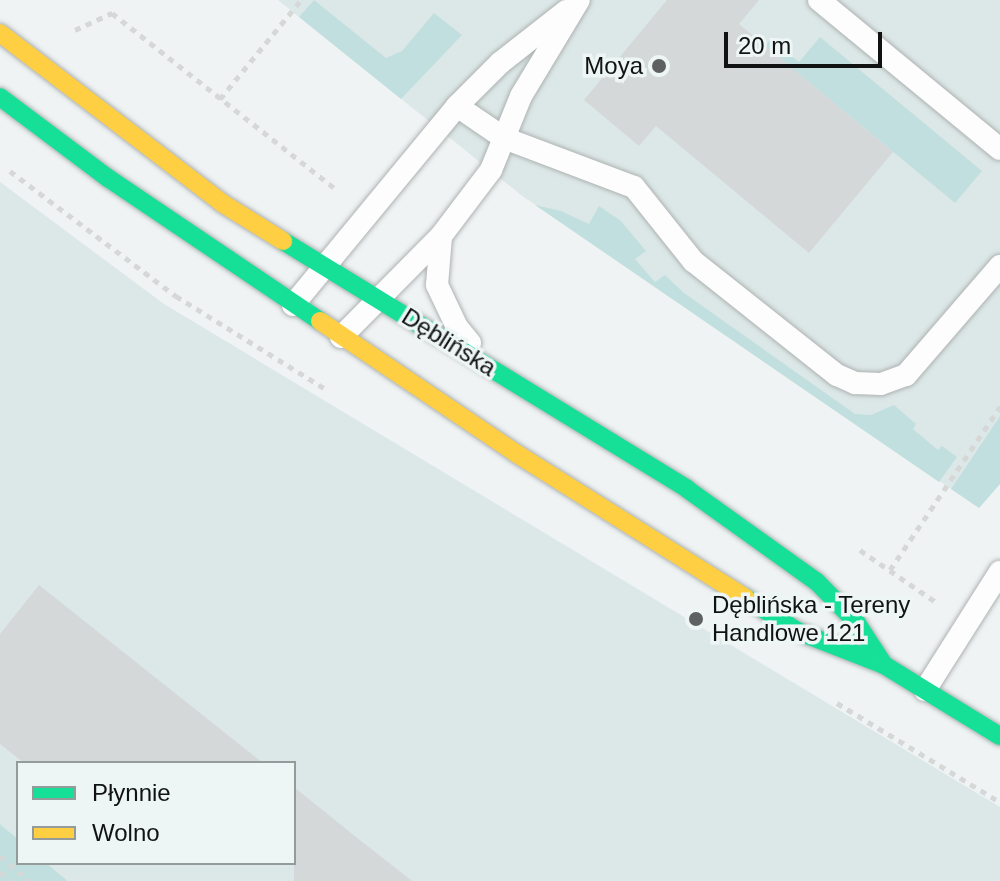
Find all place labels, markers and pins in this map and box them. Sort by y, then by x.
place label: Moya [584,52,643,80]
marker: Moya [650,57,668,75]
place label: Dęblińska - Tereny Handlowe 121 [712,591,911,647]
marker: Dęblińska - Tereny Handlowe 121 [687,610,705,628]

